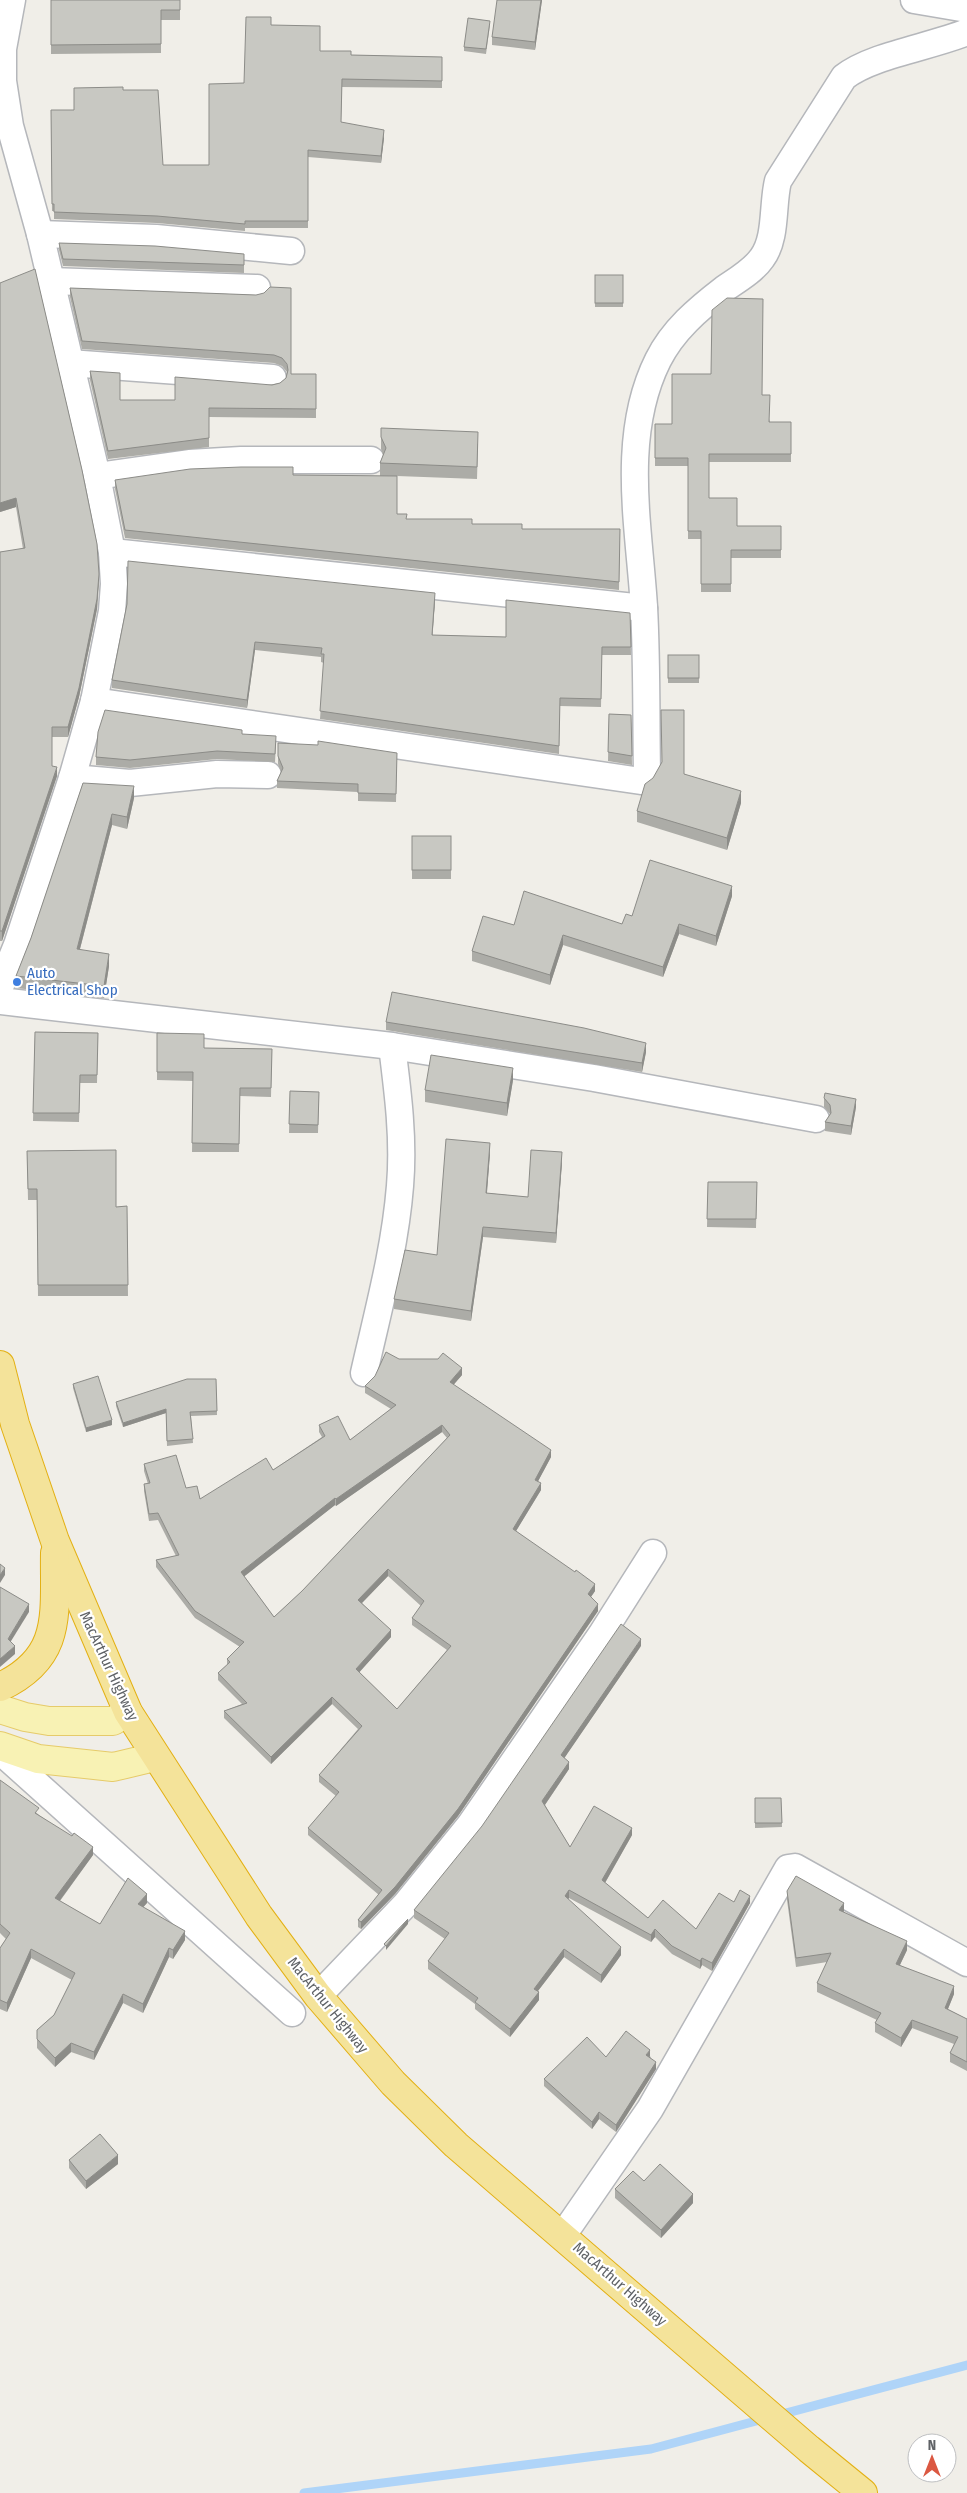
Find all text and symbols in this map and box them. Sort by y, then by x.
place label: Auto Electrical Shop [27,964,118,999]
marker: Auto Electrical Shop [11,976,23,988]
street label: MacArthur Highway [76,1609,142,1724]
street label: MacArthur Highway [284,1953,372,2057]
street label: MacArthur Highway [569,2238,671,2330]
north arrow [907,2433,957,2483]
text: N [928,2437,936,2454]

